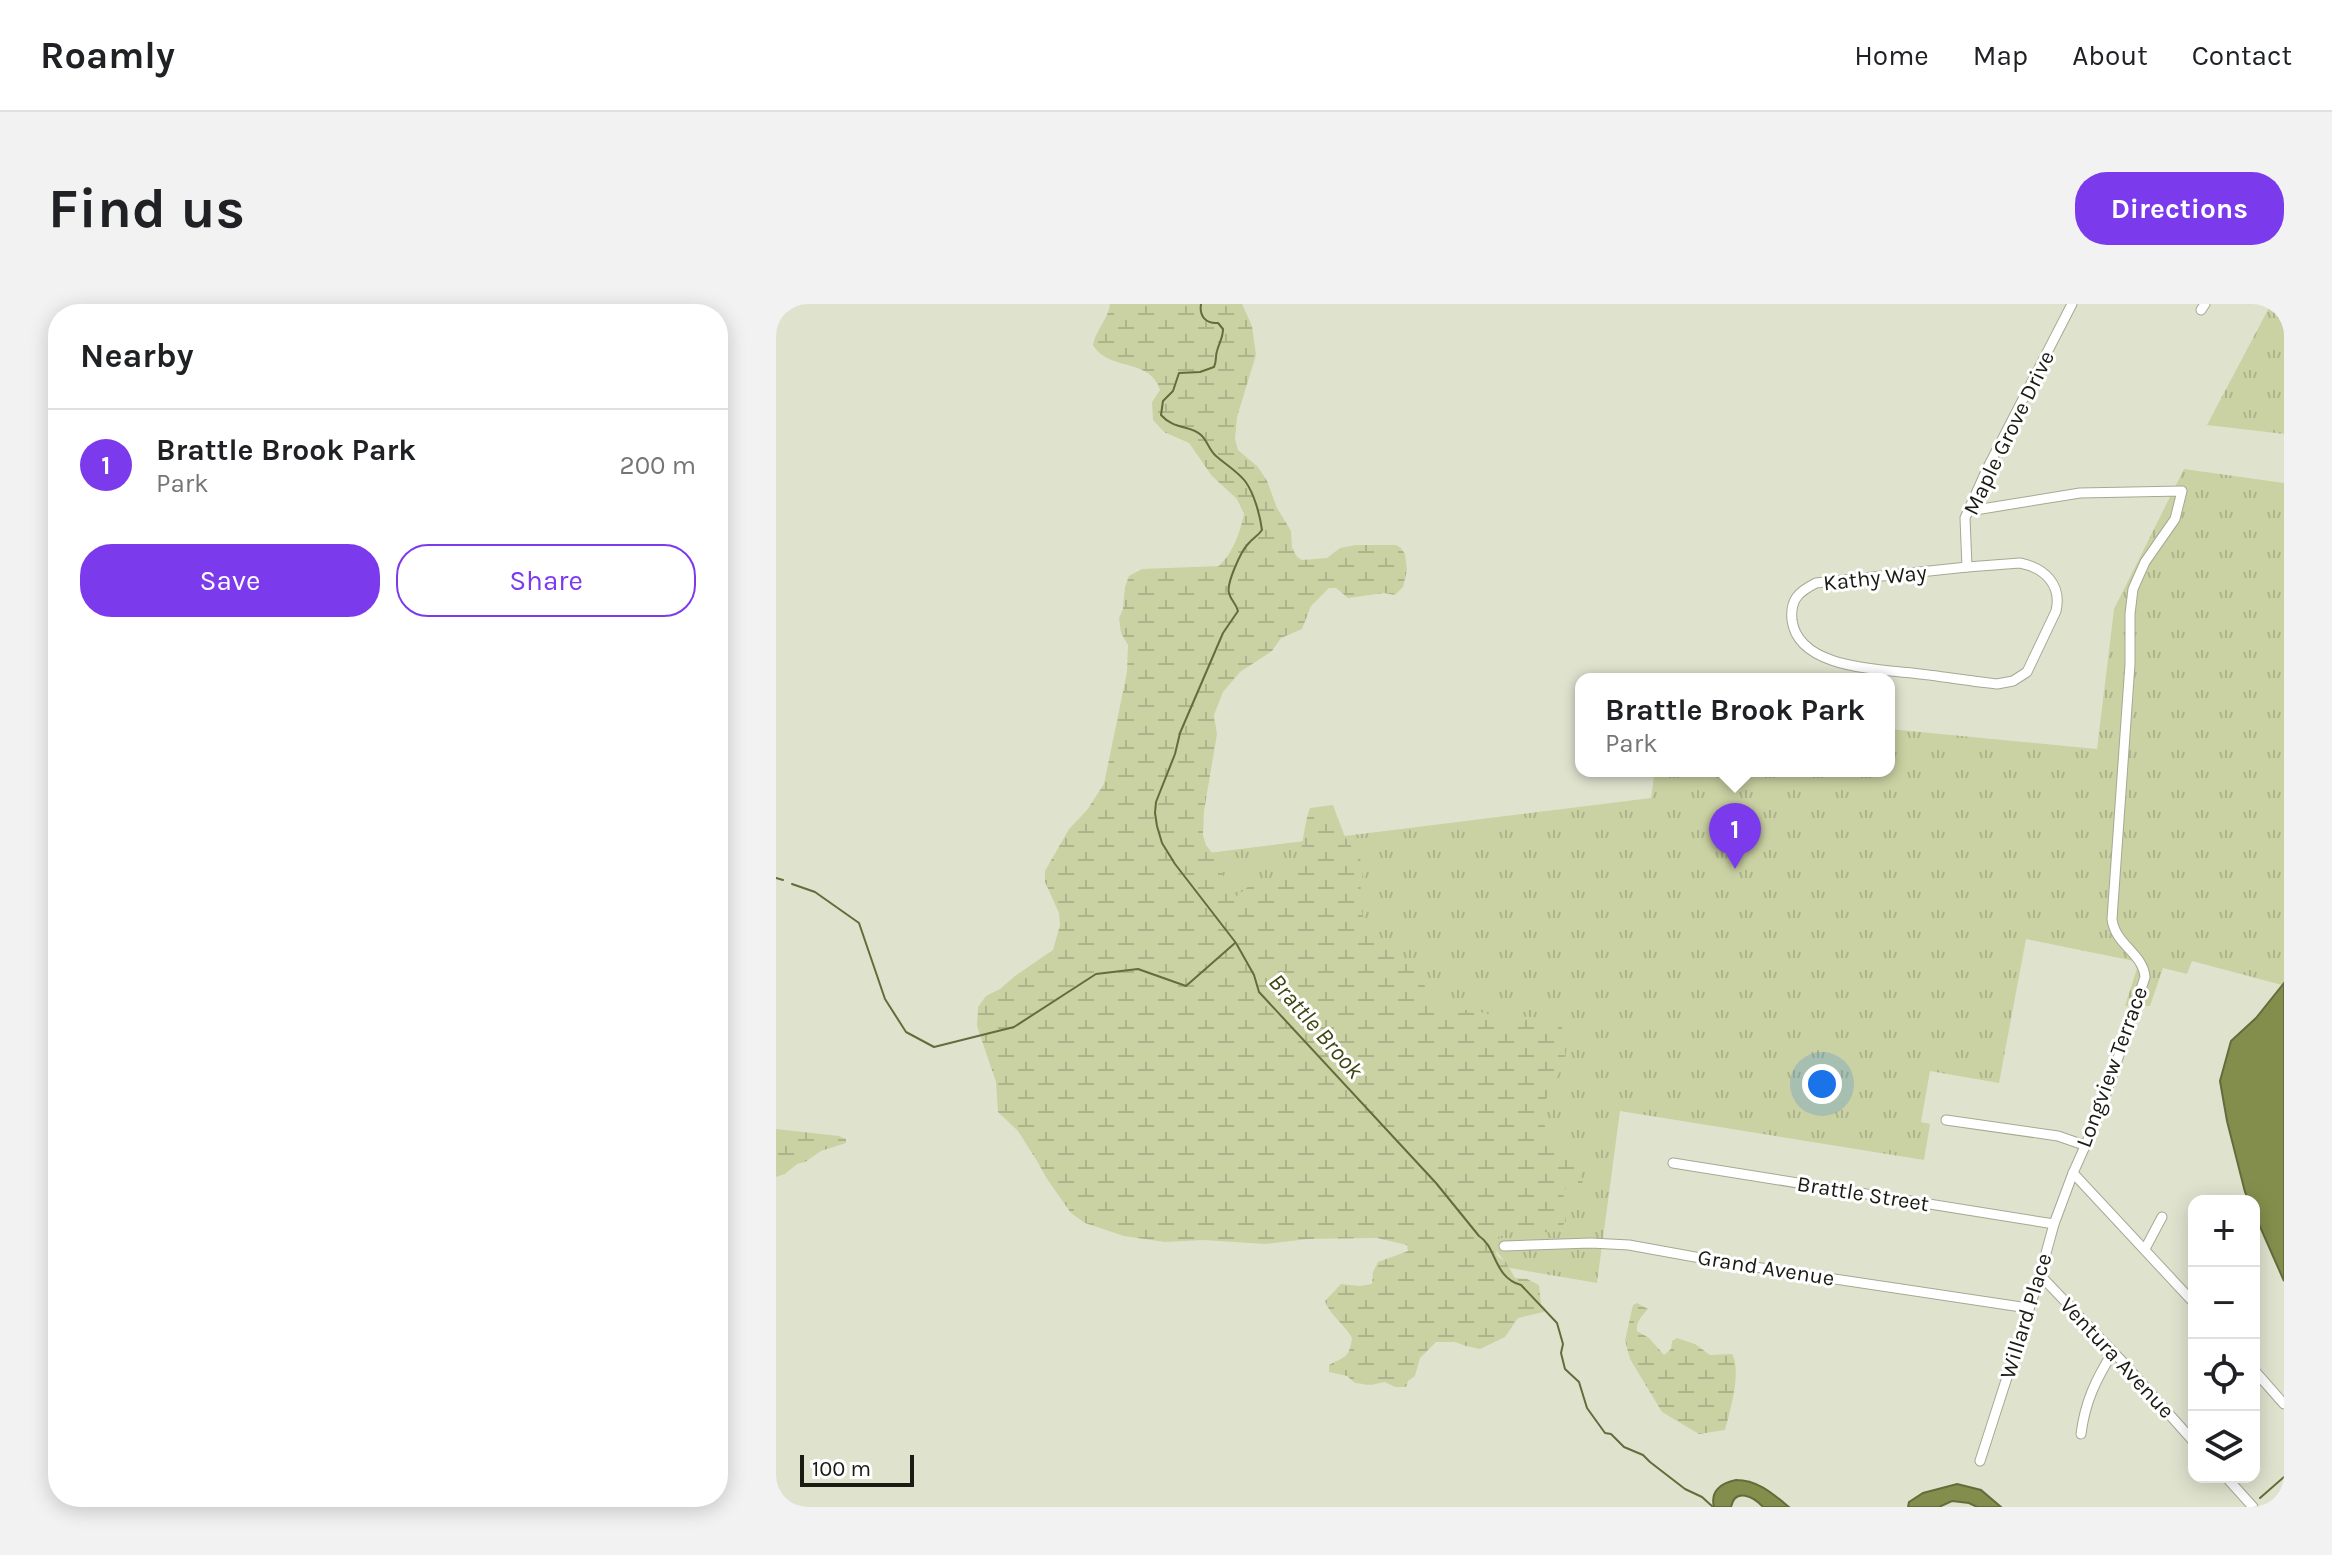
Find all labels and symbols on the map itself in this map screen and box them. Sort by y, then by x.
street label: Maple Grove Drive [1958,347,2060,519]
street label: Kathy Way [1822,560,1928,596]
pin: 1 [1709,803,1761,869]
water label: Brattle Brook [1263,968,1370,1085]
street label: Longview Terrace [2071,983,2153,1151]
your location [1802,1064,1842,1104]
street label: Brattle Street [1795,1171,1931,1217]
street label: Grand Avenue [1696,1244,1836,1292]
street label: Willard Place [1995,1250,2057,1382]
street label: Ventura Avenue [2054,1292,2180,1424]
scale bar [800,1451,914,1487]

